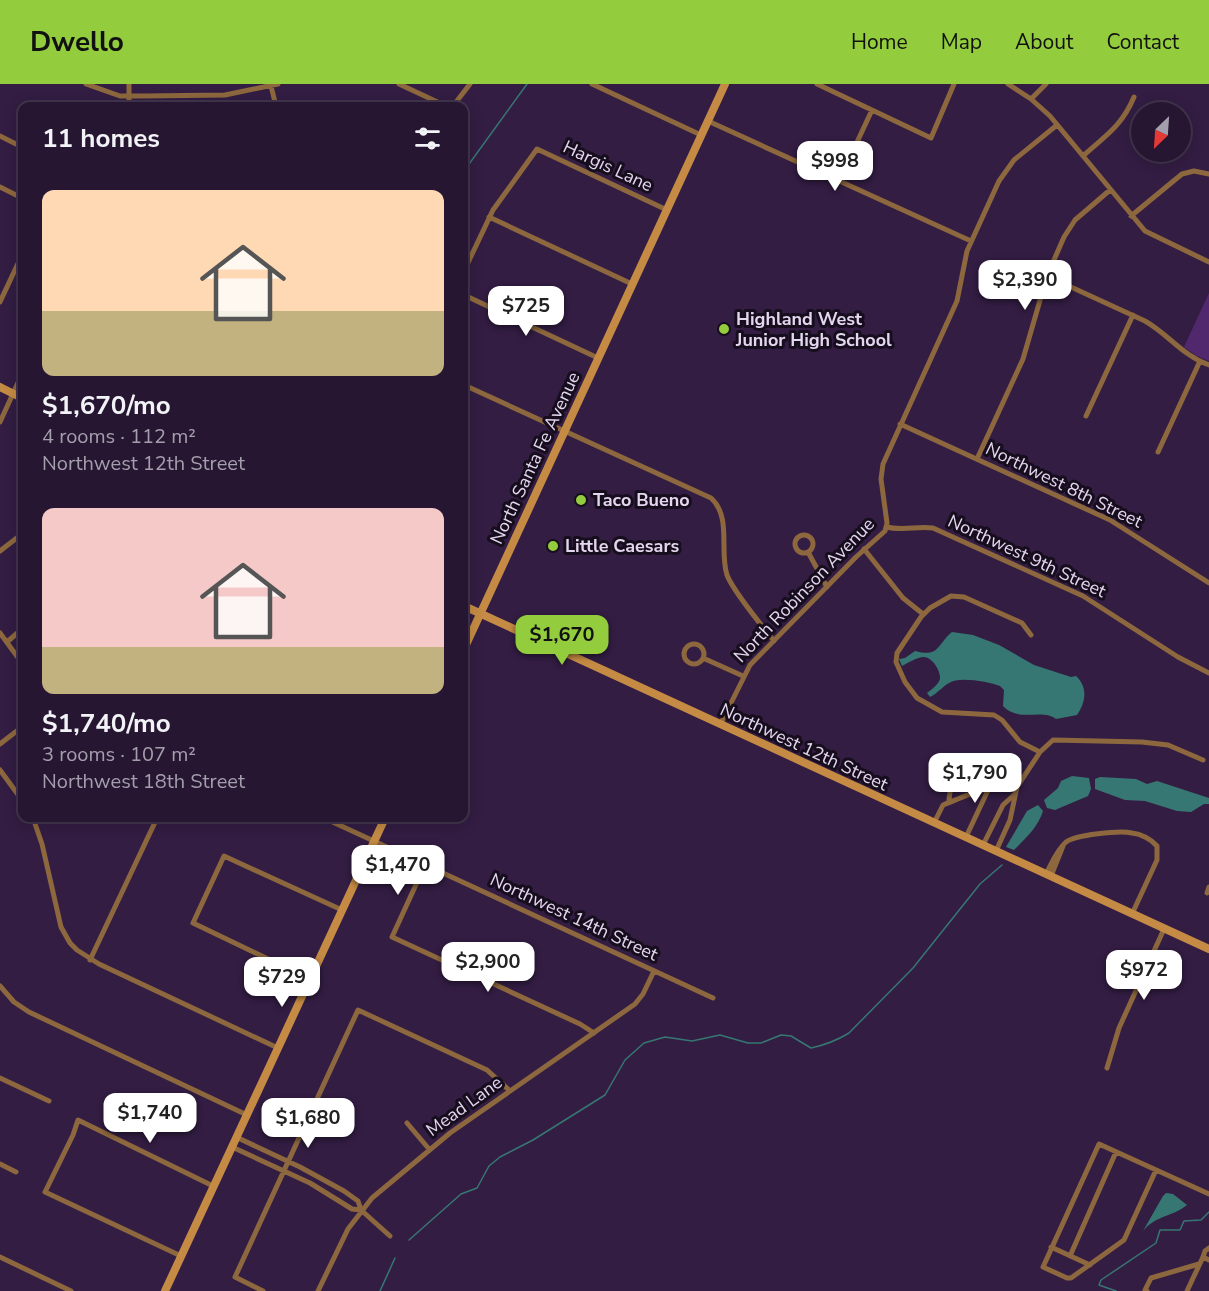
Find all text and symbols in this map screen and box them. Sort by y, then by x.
text: Dwello [30,23,124,61]
text: Home [851,28,908,56]
text: Map [941,28,982,56]
text: About [1015,28,1073,56]
text: Contact [1106,28,1179,56]
north arrow [1131,102,1191,162]
map controls [1131,102,1191,162]
text: 11 homes [42,121,160,156]
icon: filters [411,122,444,155]
street label: Hargis Lane [559,135,657,197]
pin: $998 [799,141,871,192]
text: $998 [811,147,859,174]
icon: home [189,229,297,337]
pin: $2,390 [976,260,1074,311]
text: $2,390 [993,266,1057,293]
pin: $725 [490,286,562,337]
text: $725 [502,292,550,319]
place label: Highland West Junior High School [735,307,892,352]
marker: Highland West Junior High School [717,322,731,336]
street label: North Santa Fe Avenue [484,368,586,548]
text: $1,670/mo [42,388,171,423]
text: 4 rooms · 112 m² [42,423,196,450]
street label: Northwest 8th Street [982,437,1147,534]
text: Northwest 12th Street [42,450,245,477]
place label: Taco Bueno [593,488,690,512]
marker: Taco Bueno [574,493,588,507]
street label: Northwest 9th Street [944,509,1111,603]
street label: North Robinson Avenue [728,512,880,668]
place label: Little Caesars [565,534,679,558]
marker: Little Caesars [546,539,560,553]
icon: home [189,547,297,655]
pin: $1,670 [513,615,611,666]
text: $1,670 [530,621,594,648]
street label: Northwest 12th Street [716,698,892,797]
text: $1,740/mo [42,706,171,741]
text: 3 rooms · 107 m² [42,741,196,768]
pin: $1,790 [926,753,1024,804]
text: $1,790 [943,759,1007,786]
text: Northwest 18th Street [42,768,245,795]
pin: $1,470 [349,845,447,896]
text: $1,470 [366,851,430,878]
street label: Northwest 14th Street [486,868,662,967]
pin: $2,900 [439,942,537,993]
text: $2,900 [456,948,520,975]
pin: $972 [1108,950,1180,1001]
text: $972 [1120,956,1168,983]
pin: $729 [246,957,318,1008]
text: $729 [258,963,306,990]
street label: Mead Lane [421,1070,507,1142]
pin: $1,740 [101,1093,199,1144]
pin: $1,680 [259,1098,357,1149]
text: $1,740 [118,1099,182,1126]
text: $1,680 [276,1104,340,1131]

